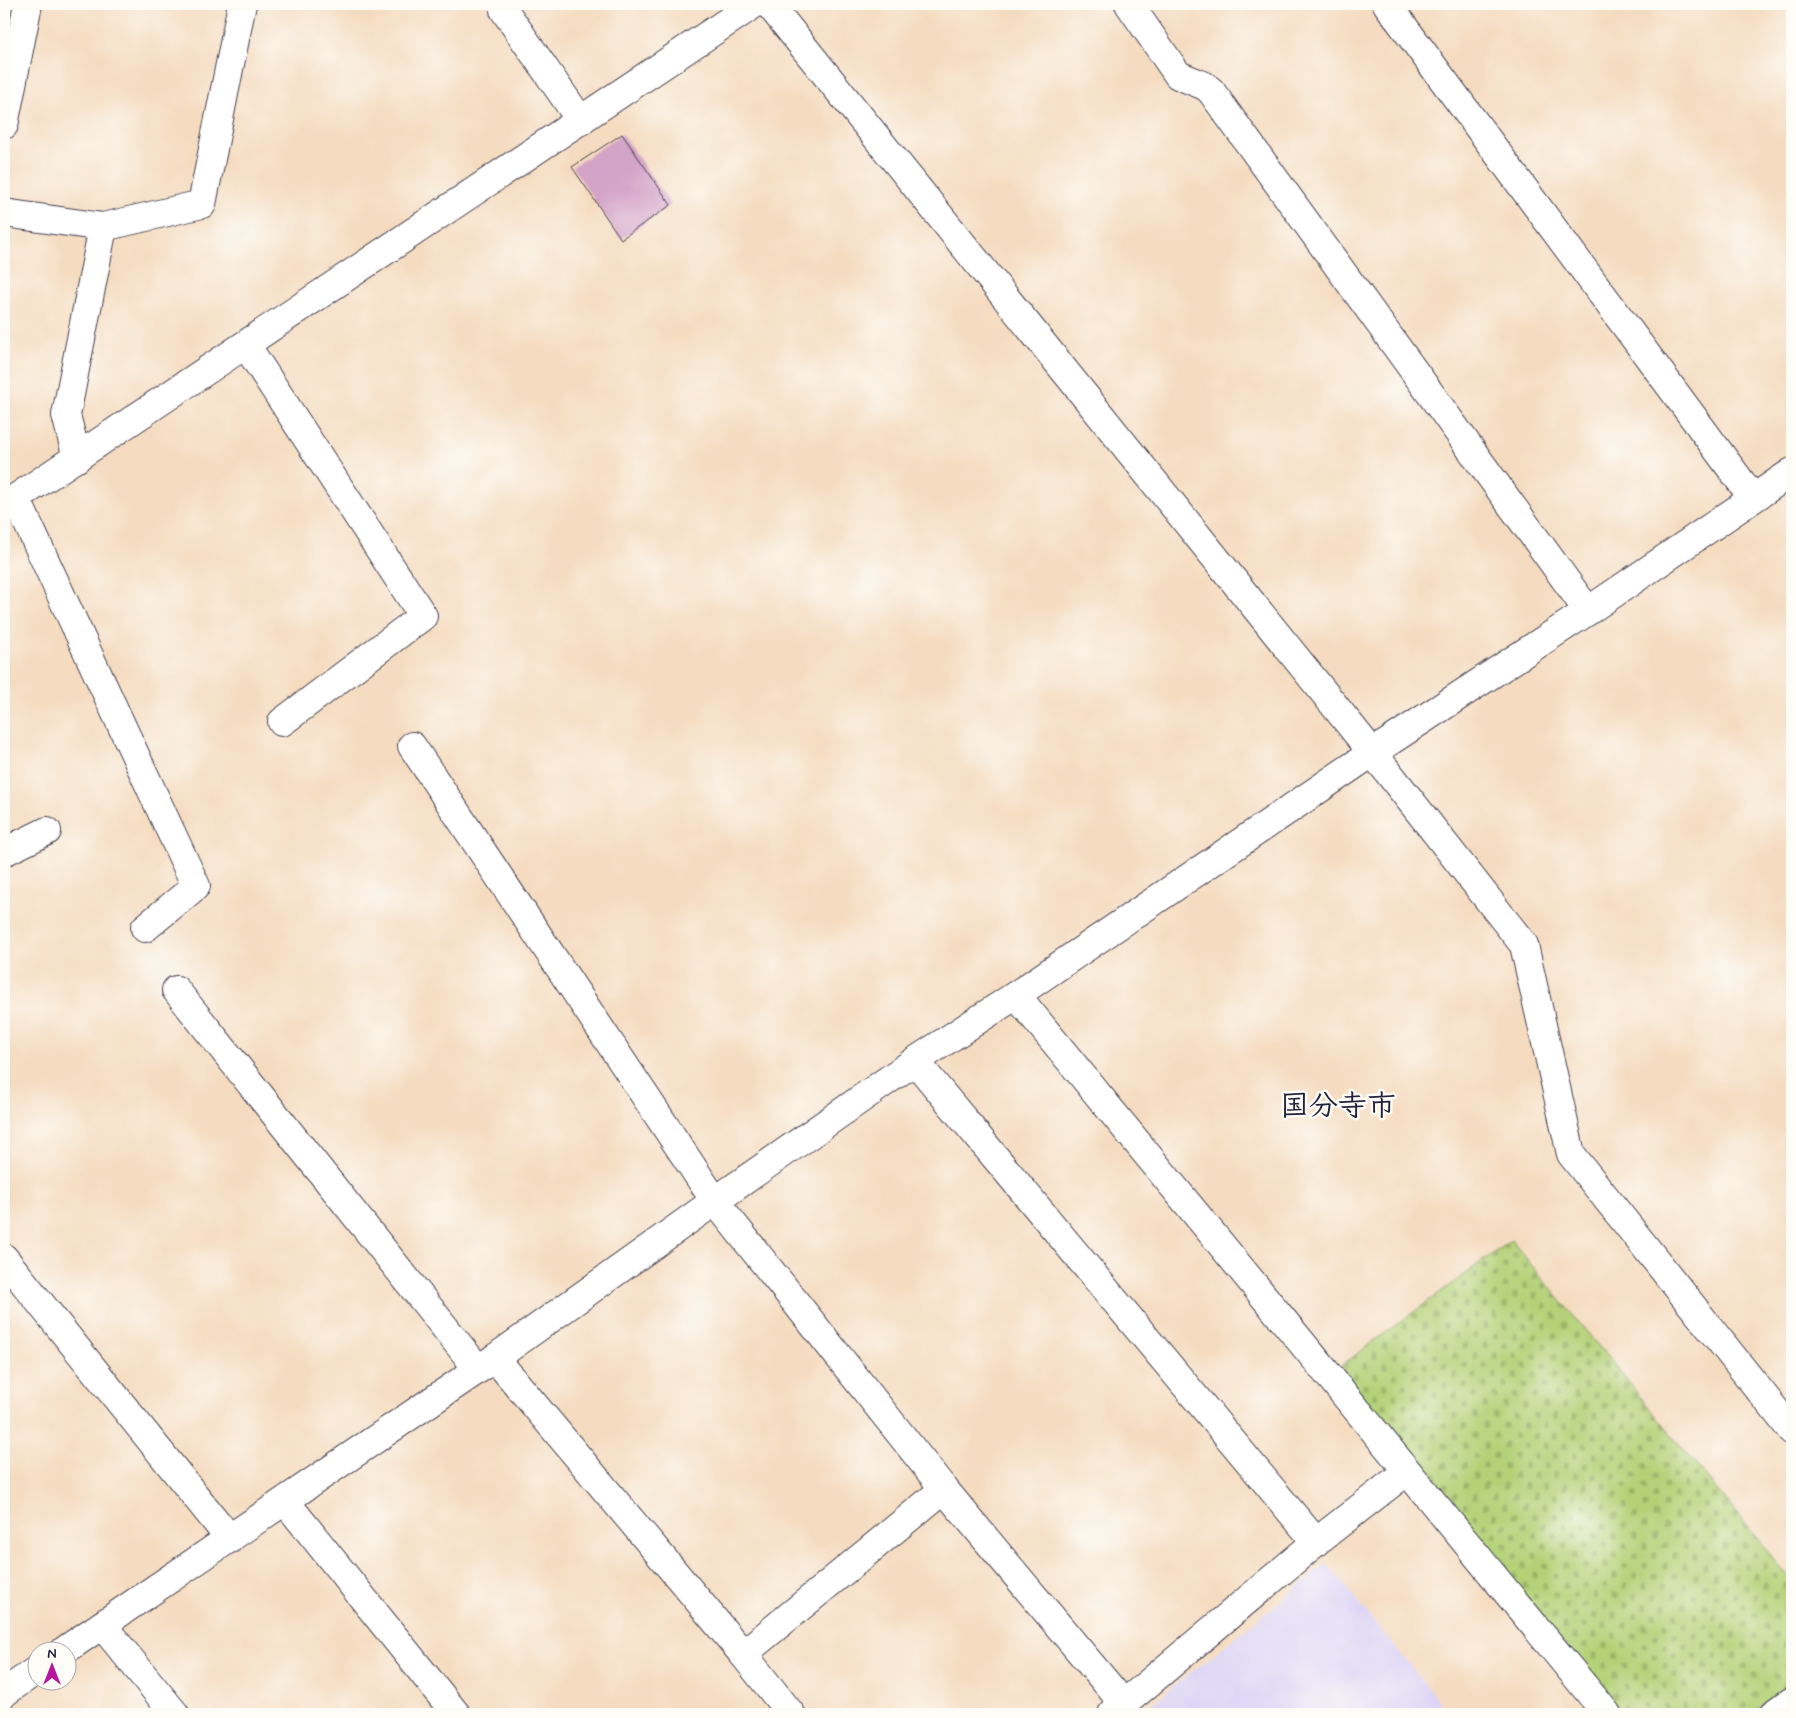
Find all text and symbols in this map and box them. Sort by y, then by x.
district label: 国分寺市 [1280,1088,1396,1126]
north arrow [28,1640,78,1690]
text: N [47,1645,57,1663]

